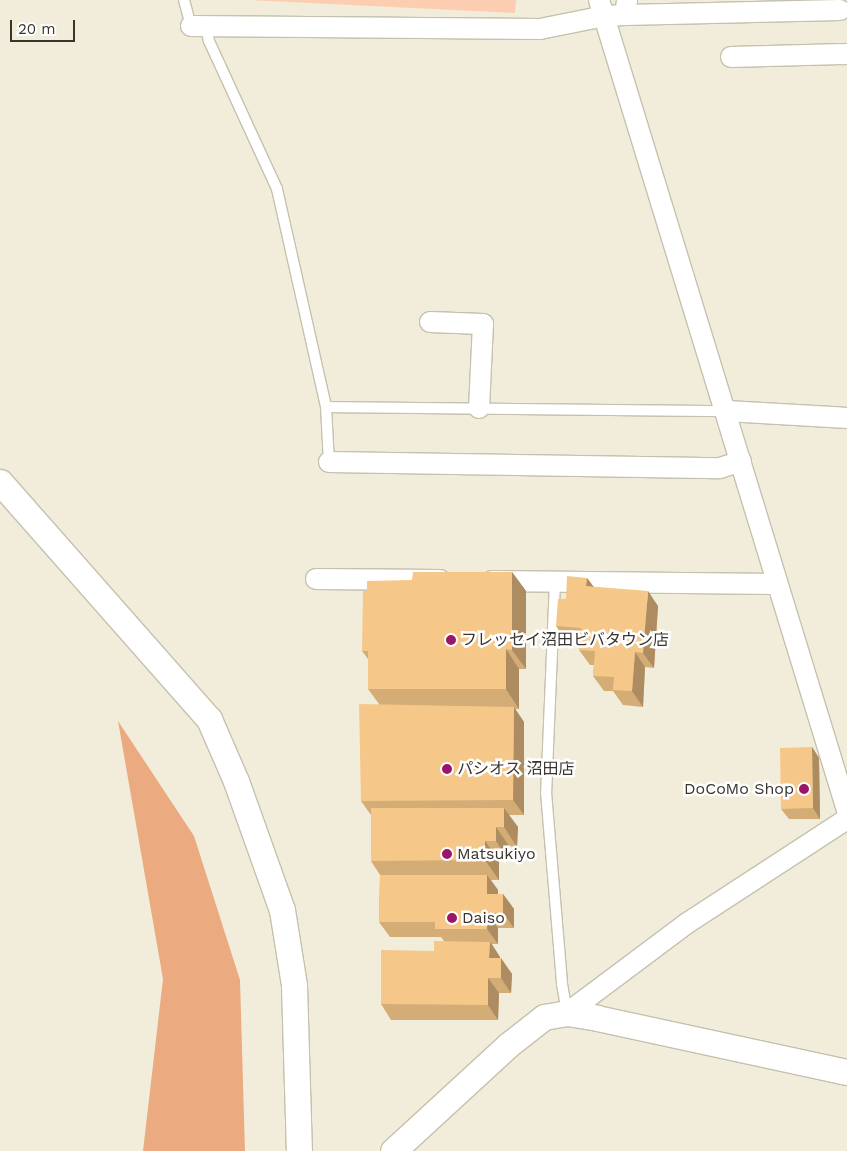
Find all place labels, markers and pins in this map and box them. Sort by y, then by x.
place label: フレッセイ沼田ビバタウン店 [461,630,669,650]
marker: フレッセイ沼田ビバタウン店 [445,634,457,646]
place label: パシオス 沼田店 [457,759,574,779]
marker: パシオス 沼田店 [441,763,453,775]
place label: DoCoMo Shop [684,779,794,799]
marker: DoCoMo Shop [798,783,810,795]
place label: Matsukiyo [457,844,535,864]
marker: Matsukiyo [441,848,453,860]
place label: Daiso [462,908,505,928]
marker: Daiso [446,912,458,924]

